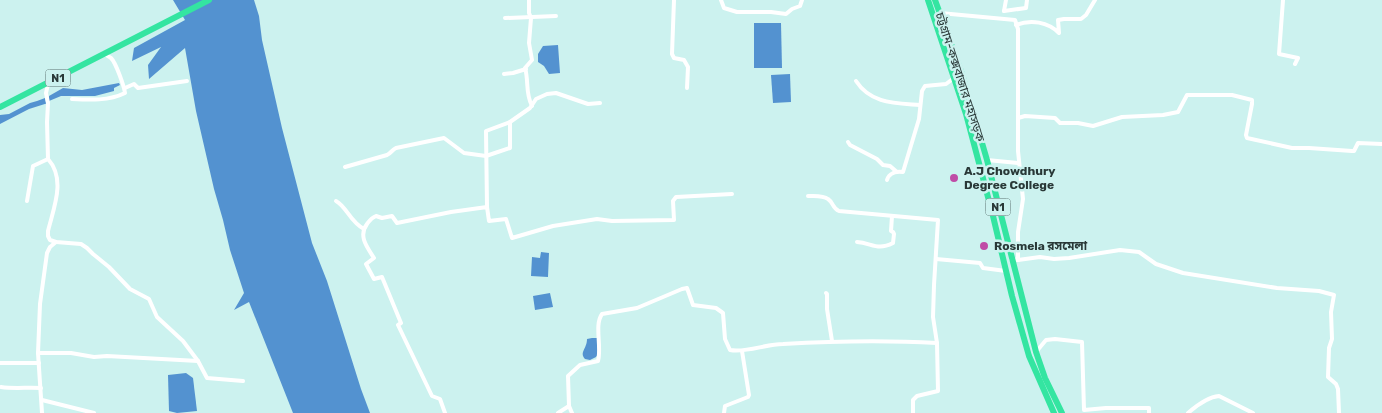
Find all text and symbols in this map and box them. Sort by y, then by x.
street label: চট্টগ্রাম-কক্সবাজার মহাসড়ক [932,9,989,144]
road number: N1 [46,70,70,86]
place label: A.J Chowdhury Degree College [964,164,1056,192]
marker: A.J Chowdhury Degree College [948,172,960,184]
road number: N1 [986,198,1010,216]
place label: Rosmela রসমেলা [994,239,1088,253]
marker: Rosmela রসমেলা [978,240,990,252]

